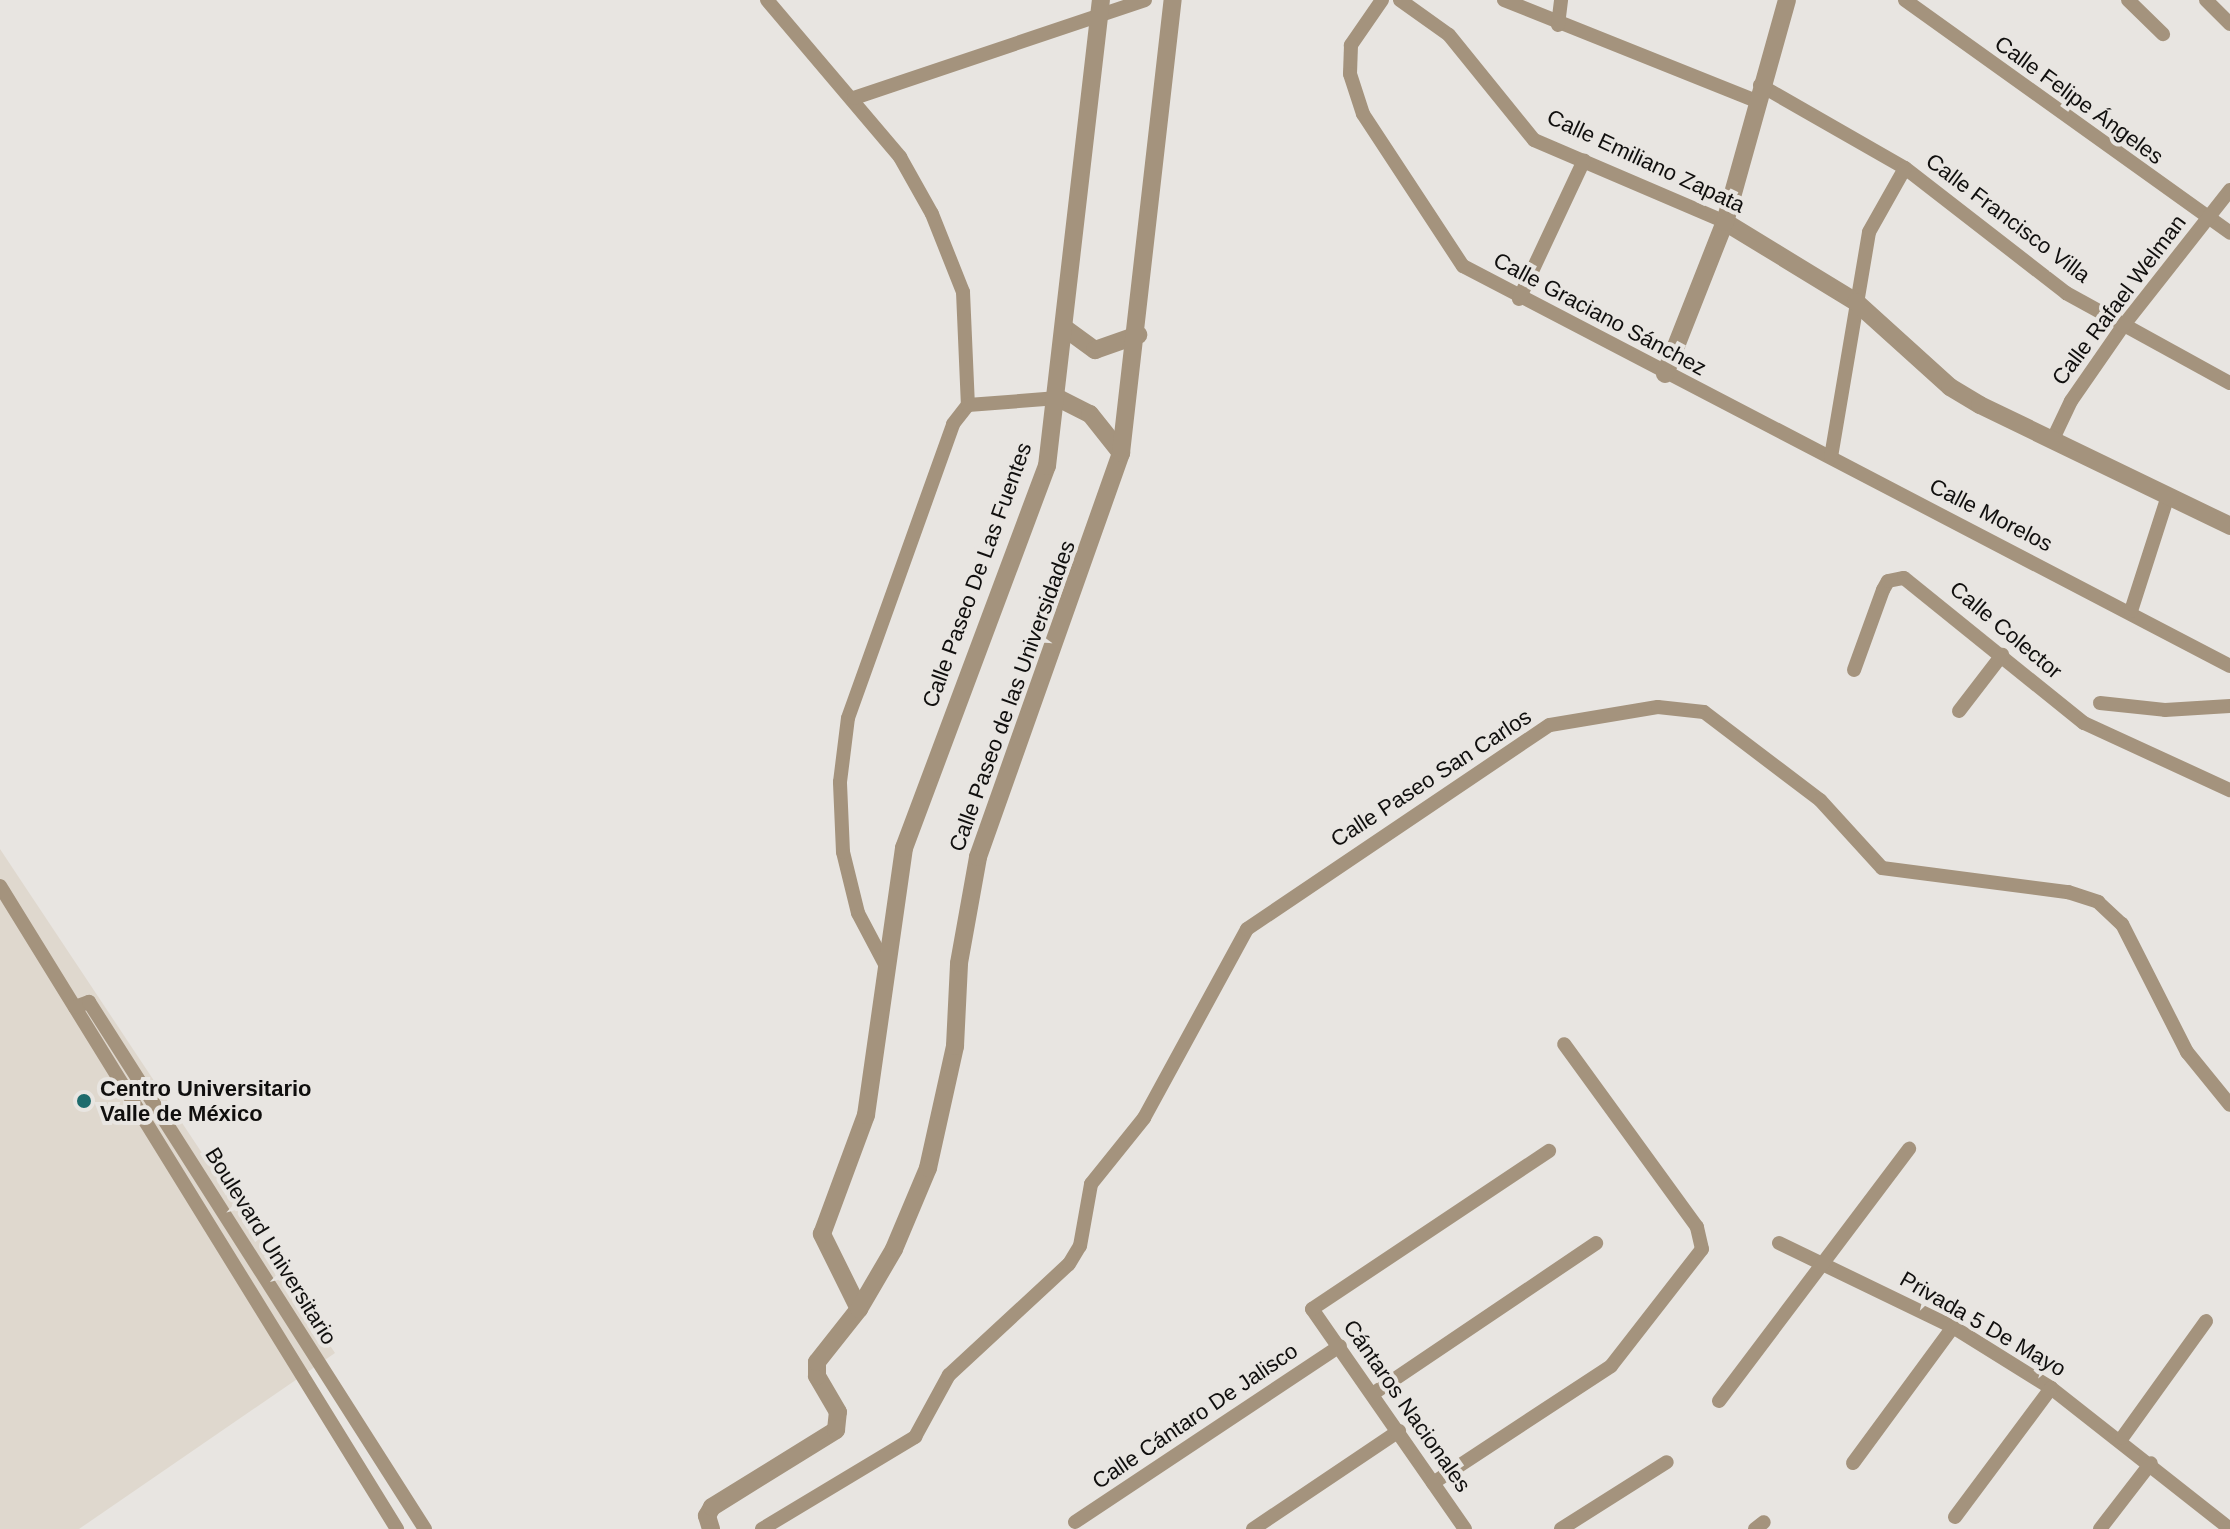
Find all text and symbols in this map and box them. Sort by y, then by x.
street label: Calle Felipe Ángeles [1990,30,2168,170]
street label: Calle Emiliano Zapata [1543,104,1749,218]
street label: Calle Francisco Villa [1921,148,2095,288]
street label: Calle Rafael Welman [2046,210,2192,390]
street label: Calle Graciano Sánchez [1489,247,1711,381]
street label: Calle Paseo De Las Fuentes [917,439,1037,711]
street label: Calle Morelos [1925,473,2057,557]
street label: Calle Paseo de las Universidades [943,537,1081,855]
street label: Calle Colector [1945,575,2067,685]
street label: Calle Paseo San Carlos [1326,703,1536,853]
place label: Centro Universitario Valle de México [100,1075,311,1126]
marker: Centro Universitario Valle de México [75,1092,93,1110]
street label: Boulevard Universitario [200,1143,342,1349]
street label: Privada 5 De Mayo [1895,1266,2071,1382]
street label: Cántaros Nacionales [1338,1315,1476,1497]
street label: Calle Cántaro De Jalisco [1087,1337,1303,1495]

